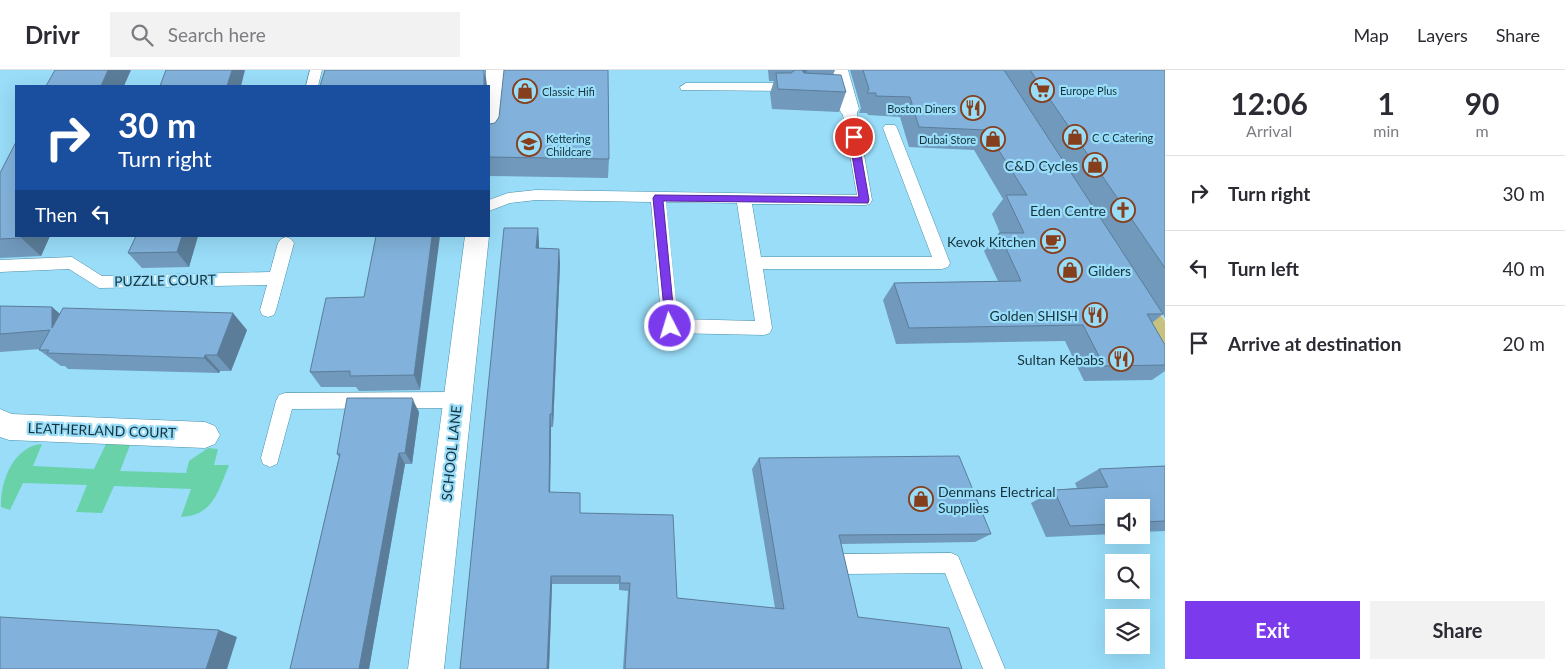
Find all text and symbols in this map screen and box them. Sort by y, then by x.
search box [110,12,460,57]
text: Drivr [25,20,80,49]
icon: search [128,21,156,49]
text: Search here [168,23,266,46]
text: Map [1353,24,1389,46]
text: Layers [1417,24,1468,46]
text: Share [1496,24,1540,46]
supermarket icon: Europe Plus [1029,77,1055,103]
shop icon: Classic Hifi [512,78,538,104]
place label: Europe Plus [1060,84,1117,97]
place label: Classic Hifi [542,85,595,98]
text: 12:06 [1230,85,1308,121]
text: 1 [1378,85,1395,121]
text: 90 [1465,85,1499,121]
restaurant icon: Boston Diners [960,95,986,121]
place label: Boston Diners [887,102,956,115]
text: 30 m [118,103,196,145]
icon: right [35,105,100,170]
pin [833,116,875,158]
text: Arrival [1246,121,1292,140]
text: min [1373,121,1399,140]
text: m [1475,121,1489,140]
icon: arrive [840,123,868,151]
shop icon: C C Catering [1062,124,1088,150]
shop icon: Dubai Store [980,126,1006,152]
school or university icon: Kettering Childcare [516,131,542,157]
place label: C C Catering [1092,131,1154,144]
place label: Kettering Childcare [546,132,591,158]
place label: Dubai Store [919,133,976,146]
text: Turn right [118,145,212,172]
shop icon: C&D Cycles [1082,152,1108,178]
place label: C&D Cycles [1005,157,1078,174]
icon: right [1185,179,1213,207]
text: Turn right [1228,182,1310,205]
text: 30 m [1502,182,1545,205]
church icon: Eden Centre [1110,197,1136,223]
icon: left [87,200,115,228]
place label: Eden Centre [1030,202,1106,219]
text: Then [35,203,77,226]
cafe icon: Kevok Kitchen [1040,228,1066,254]
place label: Kevok Kitchen [947,233,1036,250]
icon: left [1185,254,1213,282]
shop icon: Gilders [1057,257,1083,283]
text: Turn left [1228,257,1299,280]
text: 40 m [1502,257,1545,280]
place label: Gilders [1088,262,1131,279]
street label: PUZZLE COURT [114,271,217,289]
position arrow [643,299,695,351]
restaurant icon: Golden SHISH [1082,302,1108,328]
place label: Golden SHISH [989,307,1078,324]
icon: arrive [1185,329,1213,357]
text: Arrive at destination [1228,332,1401,355]
text: 20 m [1502,332,1545,355]
restaurant icon: Sultan Kebabs [1108,346,1134,372]
place label: Sultan Kebabs [1017,351,1104,368]
street label: SCHOOL LANE [438,404,464,502]
street label: LEATHERLAND COURT [27,419,177,441]
place label: Denmans Electrical Supplies [938,483,1056,516]
shop icon: Denmans Electrical Supplies [908,486,934,512]
map controls [1105,499,1150,654]
button: sound [1105,499,1150,544]
button: search [1105,554,1150,599]
button: Exit [1185,601,1360,659]
button: Share [1370,601,1545,659]
button: layers [1105,609,1150,654]

